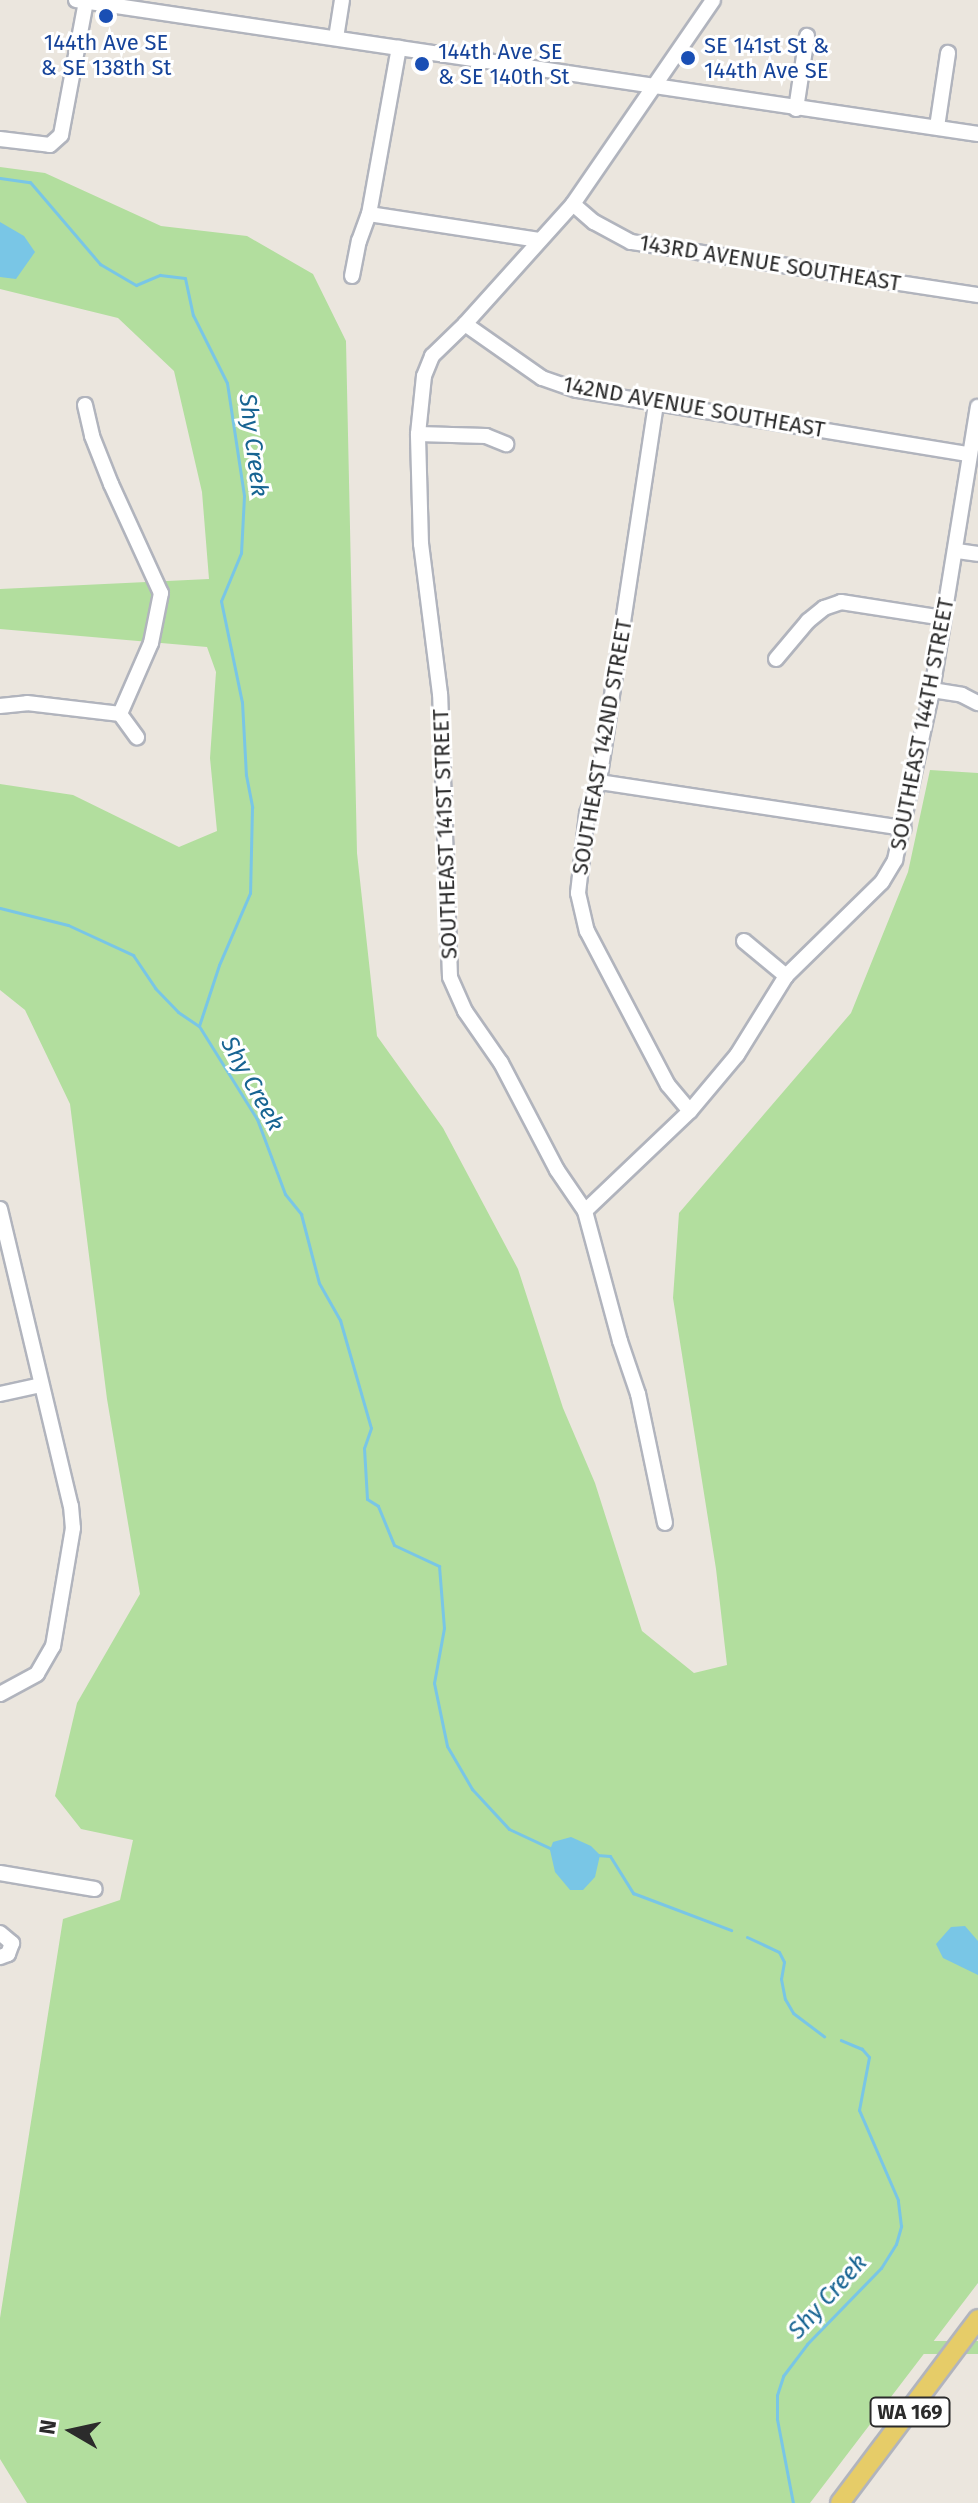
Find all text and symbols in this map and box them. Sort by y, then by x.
marker: 144th Ave SE & SE 138th St [97,7,115,25]
place label: 144th Ave SE & SE 138th St [41,29,171,80]
place label: SE 141st St & 144th Ave SE [704,32,829,84]
place label: 144th Ave SE & SE 140th St [438,38,570,90]
marker: SE 141st St & 144th Ave SE [679,49,697,67]
marker: 144th Ave SE & SE 140th St [413,55,431,73]
street label: 143RD AVENUE SOUTHEAST [638,229,902,297]
street label: 142ND AVENUE SOUTHEAST [561,371,827,443]
water label: Shy Creek [232,392,274,498]
street label: SOUTHEAST 144TH STREET [885,596,959,852]
street label: SOUTHEAST 142ND STREET [567,617,637,877]
street label: SOUTHEAST 141ST STREET [427,708,463,960]
water label: Shy Creek [214,1032,290,1136]
water label: Shy Creek [783,2249,873,2345]
north arrow [32,2391,112,2471]
road number: WA 169 [868,2396,952,2428]
text: N [33,2418,62,2436]

